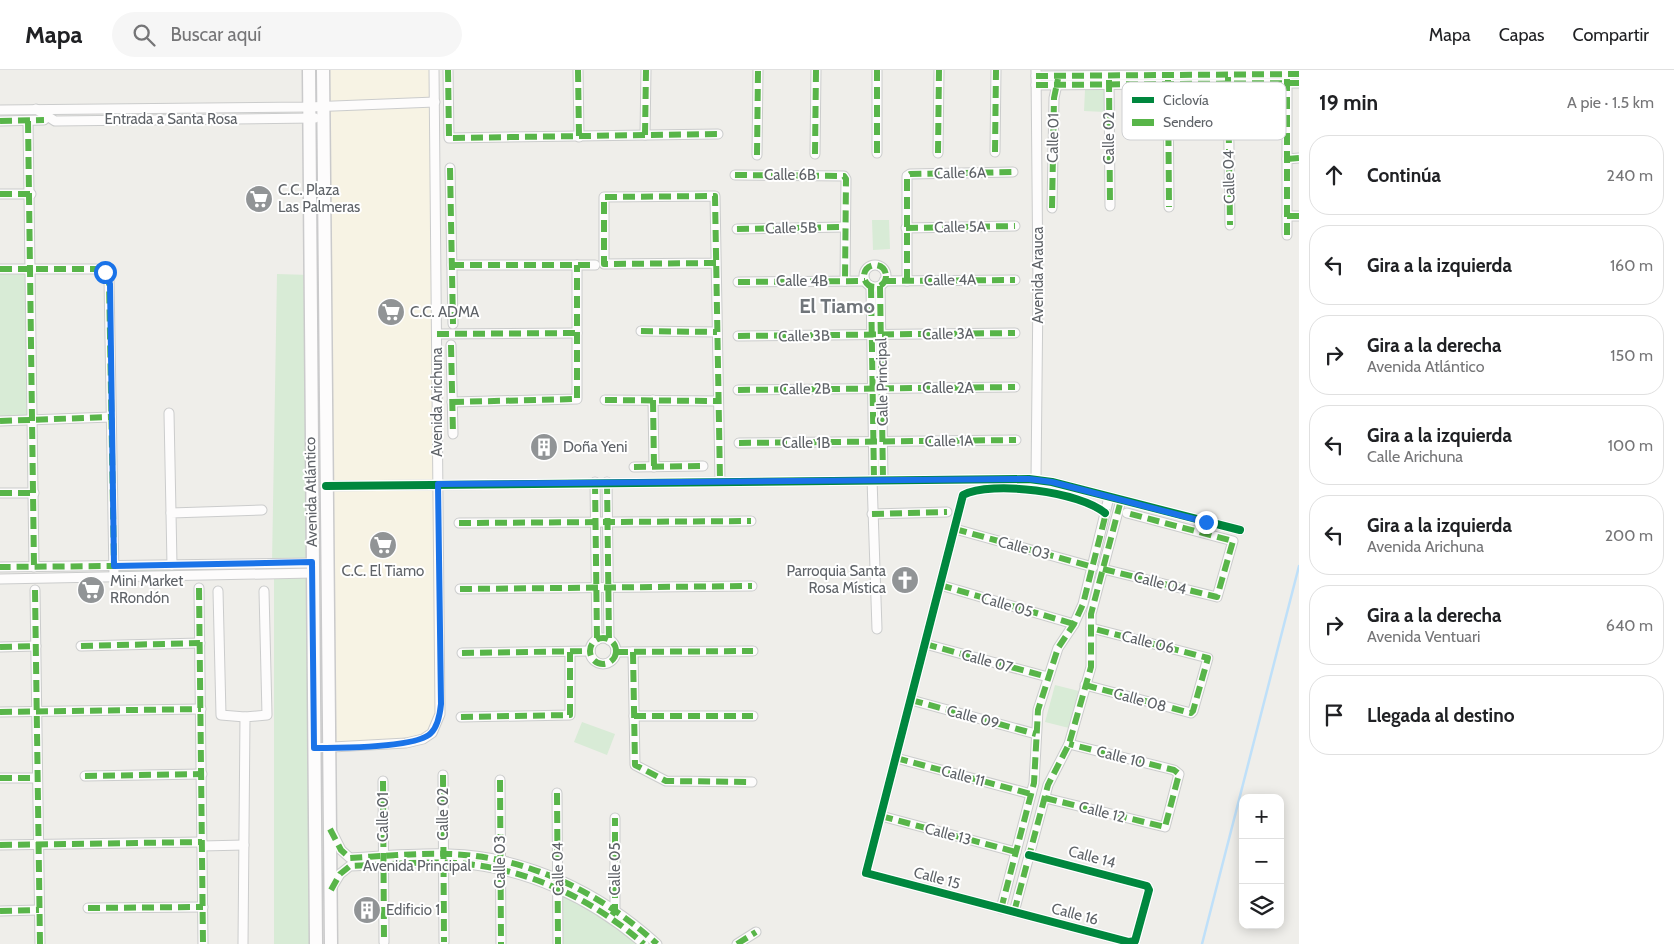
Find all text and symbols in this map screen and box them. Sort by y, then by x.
search box [112,12,462,57]
text: Mapa [25,20,82,49]
icon: search [130,21,158,49]
text: Buscar aquí [170,23,261,46]
text: Mapa [1429,24,1471,46]
text: Capas [1499,24,1545,46]
text: Compartir [1573,24,1649,46]
legend [1122,82,1286,140]
text: 19 min [1319,90,1378,115]
text: Ciclovía [1163,91,1209,109]
text: A pie · 1.5 km [1567,93,1654,112]
street label: Entrada a Santa Rosa [104,110,238,128]
street label: Calle 02 [1100,111,1118,164]
street label: Calle 01 [1044,113,1062,163]
text: Sendero [1163,113,1213,131]
street label: Calle 04 [1220,150,1238,204]
icon: ahead [1320,161,1348,189]
street label: Calle 6A [934,164,987,182]
text: Continúa [1367,164,1441,187]
street label: Calle 6B [764,166,816,184]
text: 240 m [1607,166,1653,185]
place label: C.C. Plaza Las Palmeras [278,181,360,216]
supermarket icon: C.C. Plaza Las Palmeras [244,184,274,214]
street label: Calle 5A [934,218,987,236]
street label: Calle 5B [765,219,817,237]
street label: Avenida Arauca [1029,226,1047,324]
icon: left [1320,251,1348,279]
text: Gira a la izquierda [1367,254,1512,277]
text: 160 m [1610,256,1653,275]
route start [94,261,117,284]
street label: Calle 4A [924,271,977,289]
street label: Calle 4B [776,272,828,290]
district label: El Tiamo [799,294,875,318]
supermarket icon: C.C. ADMA [376,297,406,327]
place label: C.C. ADMA [410,303,480,321]
street label: Calle 3A [922,325,975,343]
street label: Calle 3B [778,327,830,345]
text: Gira a la derecha [1367,334,1502,357]
street label: Calle Principal [872,337,892,426]
icon: right [1320,341,1348,369]
street label: Avenida Arichuna [428,346,446,457]
text: 150 m [1610,346,1653,365]
text: Avenida Atlántico [1367,357,1485,376]
street label: Calle 2A [922,379,975,397]
street label: Calle 2B [779,380,831,398]
text: Gira a la izquierda [1367,424,1512,447]
icon: left [1320,431,1348,459]
building icon: Doña Yeni [529,432,559,462]
street label: Calle 1A [925,432,974,450]
street label: Calle 1B [782,434,830,452]
text: 100 m [1608,436,1653,455]
street label: Avenida Atlántico [301,437,321,547]
place label: Doña Yeni [563,438,628,456]
text: Calle Arichuna [1367,447,1463,466]
route end [1195,511,1218,534]
text: Gira a la izquierda [1367,514,1512,537]
icon: left [1320,521,1348,549]
text: 200 m [1605,526,1653,545]
supermarket icon: C.C. El Tiamo [368,530,398,560]
street label: Calle 03 [996,532,1052,564]
text: Avenida Arichuna [1367,537,1484,556]
place label: C.C. El Tiamo [342,562,424,580]
place label: Parroquia Santa Rosa Mística [786,562,887,597]
church icon: Parroquia Santa Rosa Mística [890,565,920,595]
street label: Calle 04 [1132,568,1189,598]
place label: Mini Market RRondón [110,572,183,607]
supermarket icon: Mini Market RRondón [76,575,106,605]
street label: Calle 05 [979,589,1035,621]
text: Gira a la derecha [1367,604,1502,627]
icon: right [1320,611,1348,639]
text: 640 m [1606,616,1653,635]
street label: Calle 06 [1120,627,1176,657]
text: Avenida Ventuari [1367,627,1480,646]
street label: Calle 07 [959,646,1015,677]
street label: Calle 08 [1112,684,1168,716]
street label: Calle 09 [945,701,1001,733]
icon: arrive [1320,701,1348,729]
text: Llegada al destino [1367,704,1514,727]
street label: Calle 10 [1095,742,1147,772]
street label: Calle 11 [939,762,987,790]
street label: Calle 02 [434,787,452,840]
street label: Calle 01 [374,792,392,842]
map controls [1239,794,1284,929]
button: + [1239,794,1284,839]
street label: Calle 12 [1077,798,1127,826]
street label: Calle 13 [923,819,973,849]
street label: Calle 03 [491,835,509,889]
button: − [1239,839,1284,884]
street label: Calle 04 [549,842,567,896]
street label: Calle 05 [606,842,624,896]
street label: Calle 14 [1066,842,1118,872]
street label: Avenida Principal [363,857,471,875]
street label: Calle 15 [912,863,962,893]
button: layers [1239,884,1284,929]
building icon: Edificio 1 [352,895,382,925]
street label: Calle 16 [1050,899,1100,929]
place label: Edificio 1 [386,901,440,919]

